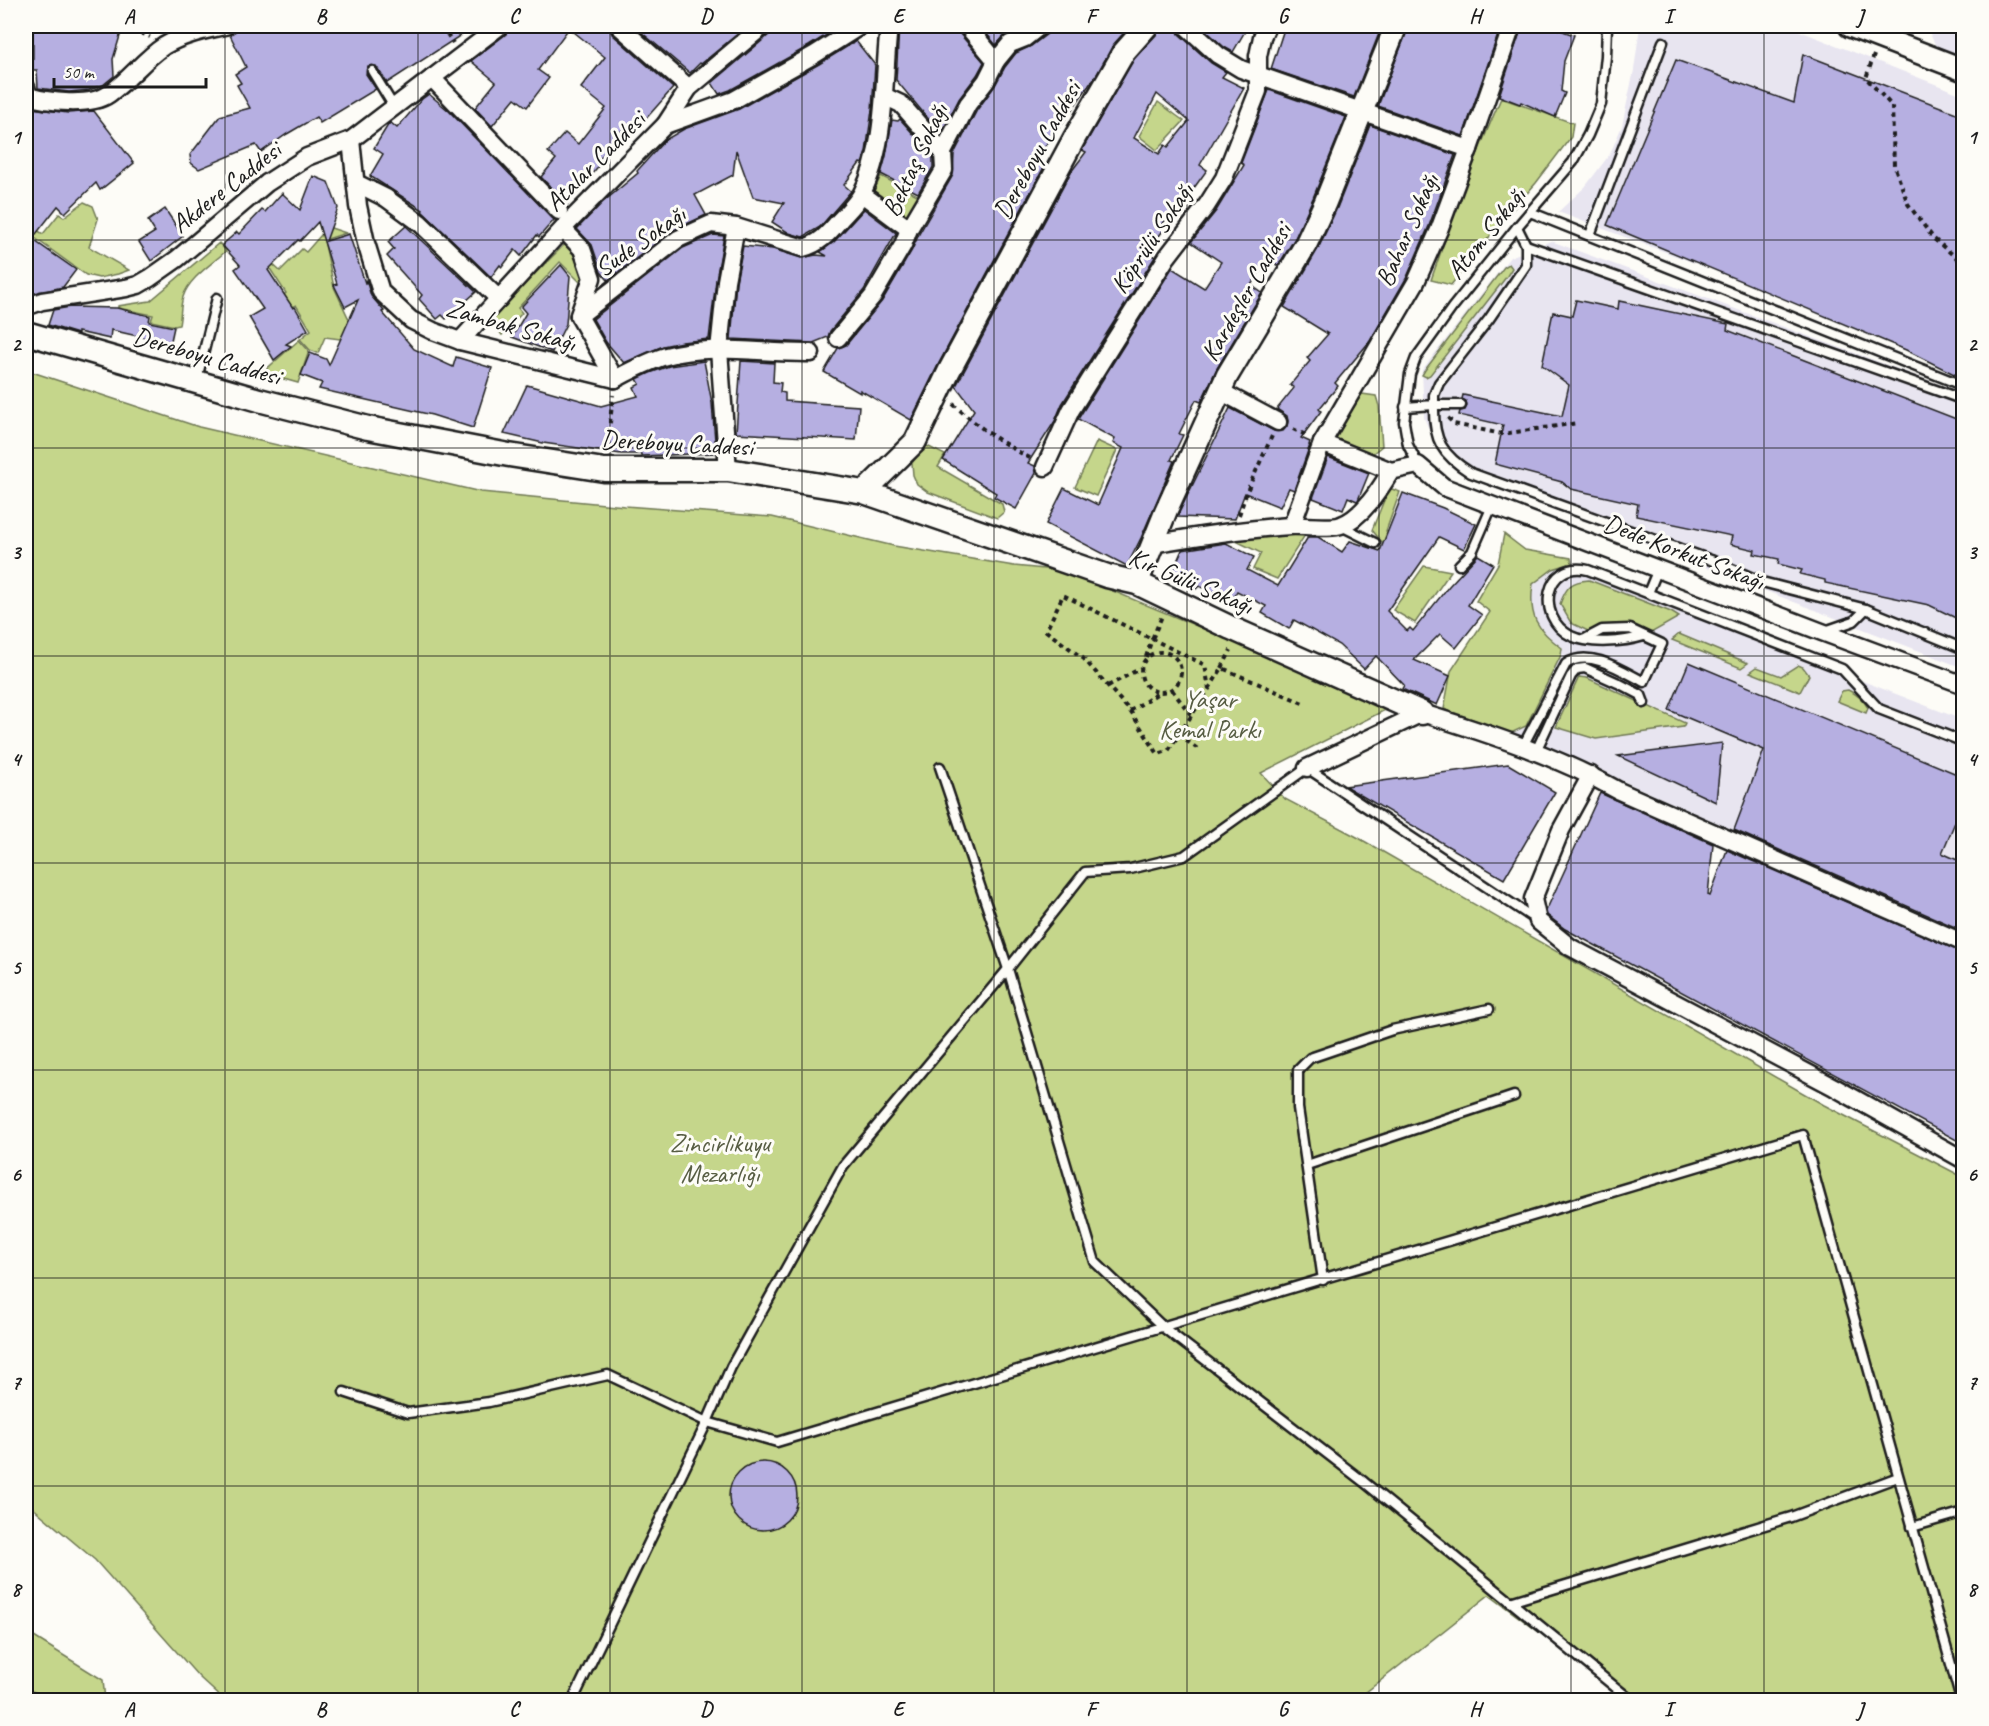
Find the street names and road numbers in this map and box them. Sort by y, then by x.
street label: Dereboyu Caddesi [986,73,1090,225]
street label: Bektaş Sokağı [874,97,956,222]
street label: Atalar Caddesi [538,101,655,218]
street label: Akdere Caddesi [164,132,290,240]
street label: Bahar Sokağı [1368,168,1447,291]
street label: Köprülü Sokağı [1103,175,1202,300]
street label: Atom Sokağı [1439,179,1534,286]
street label: Sude Sokağı [588,197,693,284]
street label: Kardeşler Caddesi [1193,214,1300,367]
street label: Zambak Sokağı [442,291,581,360]
street label: Dereboyu Caddesi [129,319,288,394]
street label: Dereboyu Caddesi [600,423,757,464]
street label: Dede Korkut Sokağı [1599,506,1770,598]
street label: Kır Gülü Sokağı [1124,540,1259,622]

